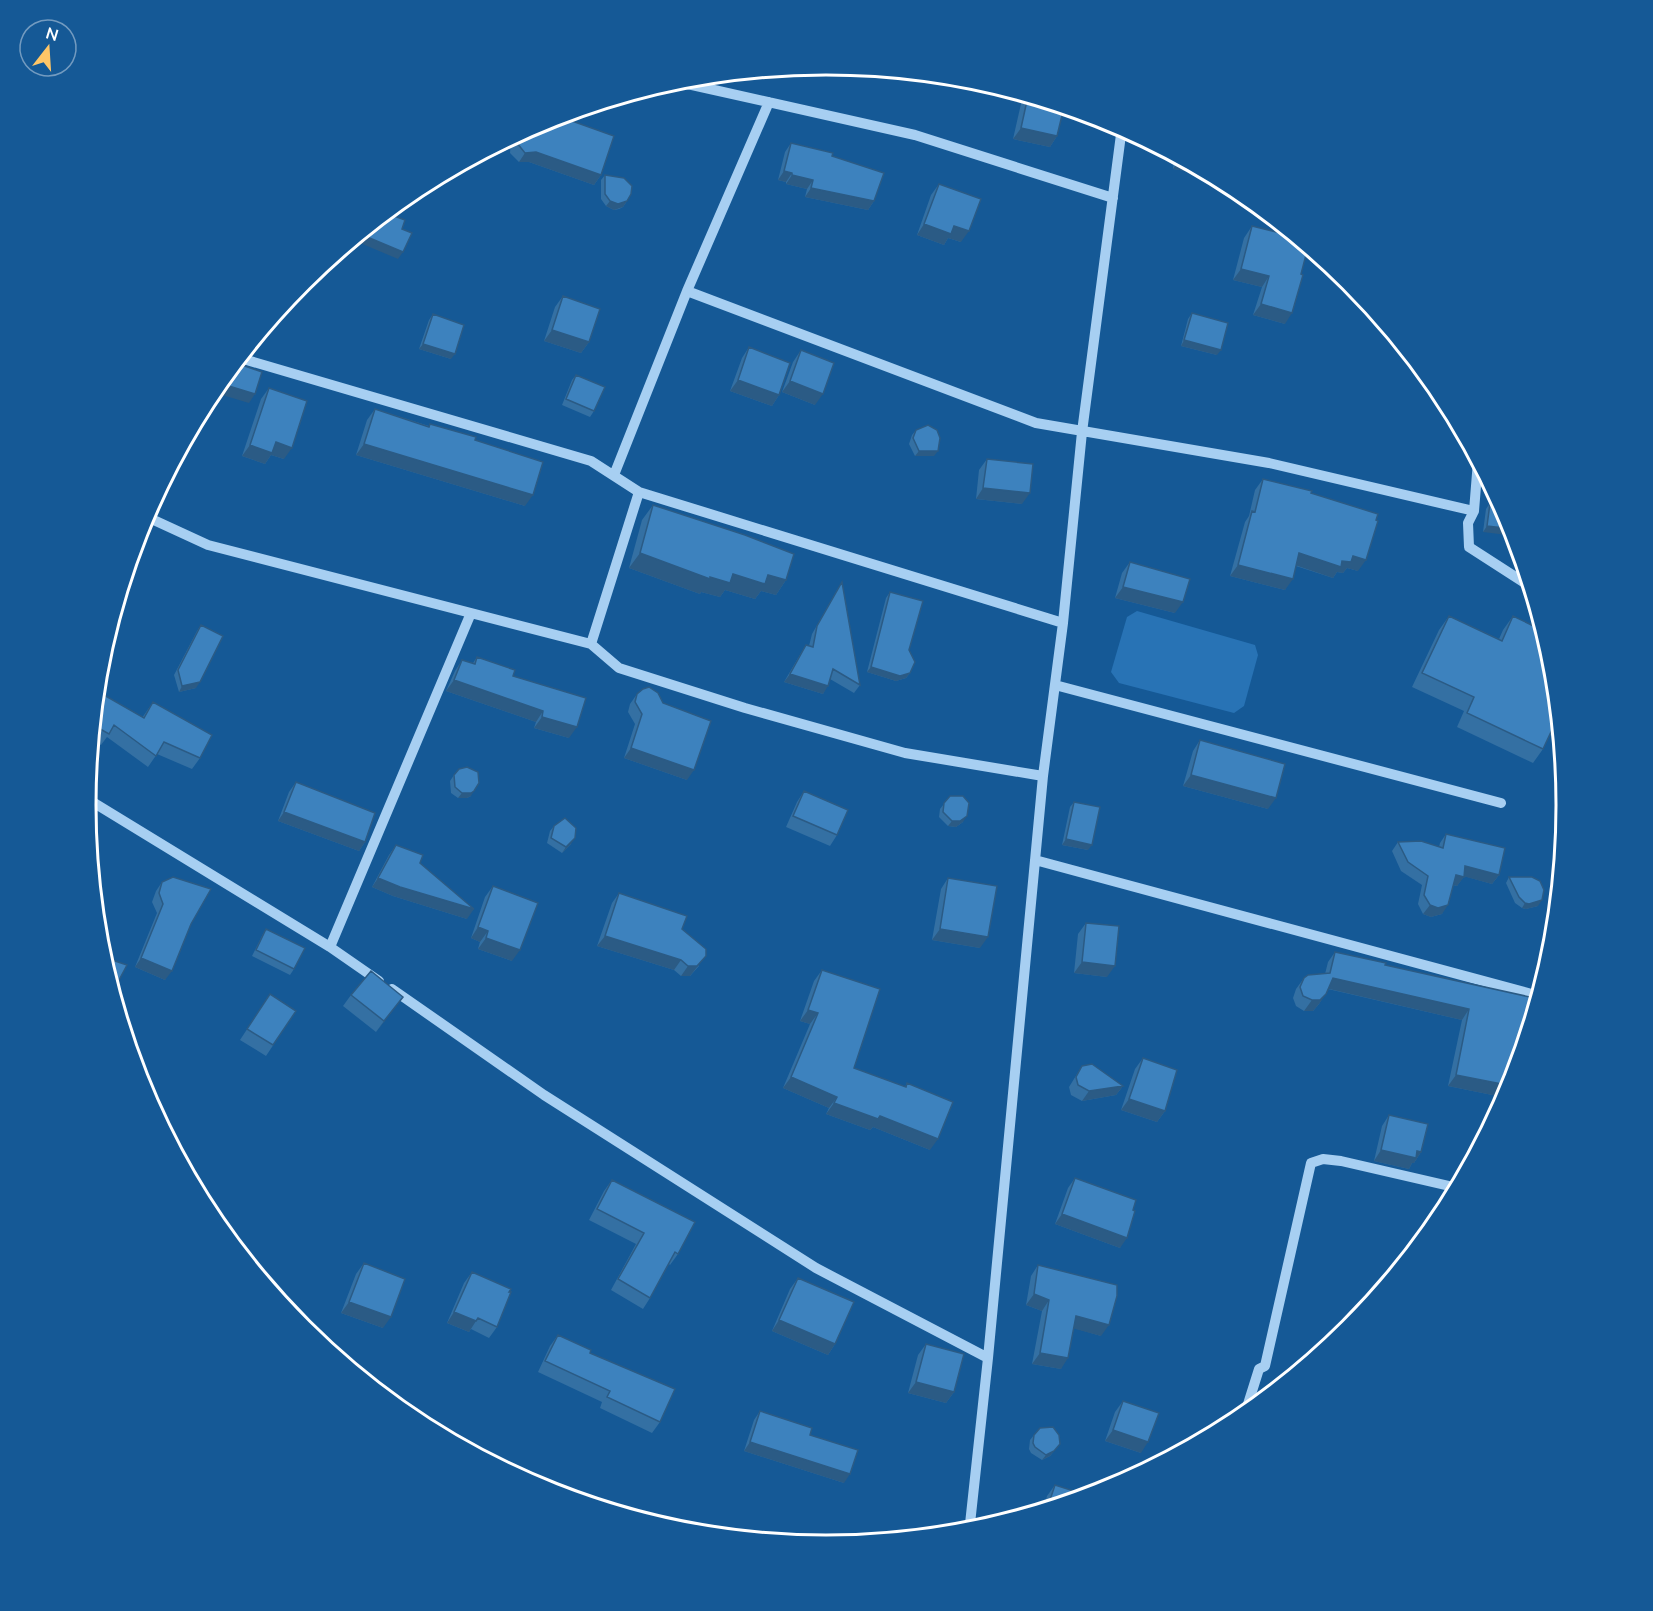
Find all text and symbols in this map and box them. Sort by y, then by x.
north arrow [18,18,78,78]
text: N [44,22,61,45]

